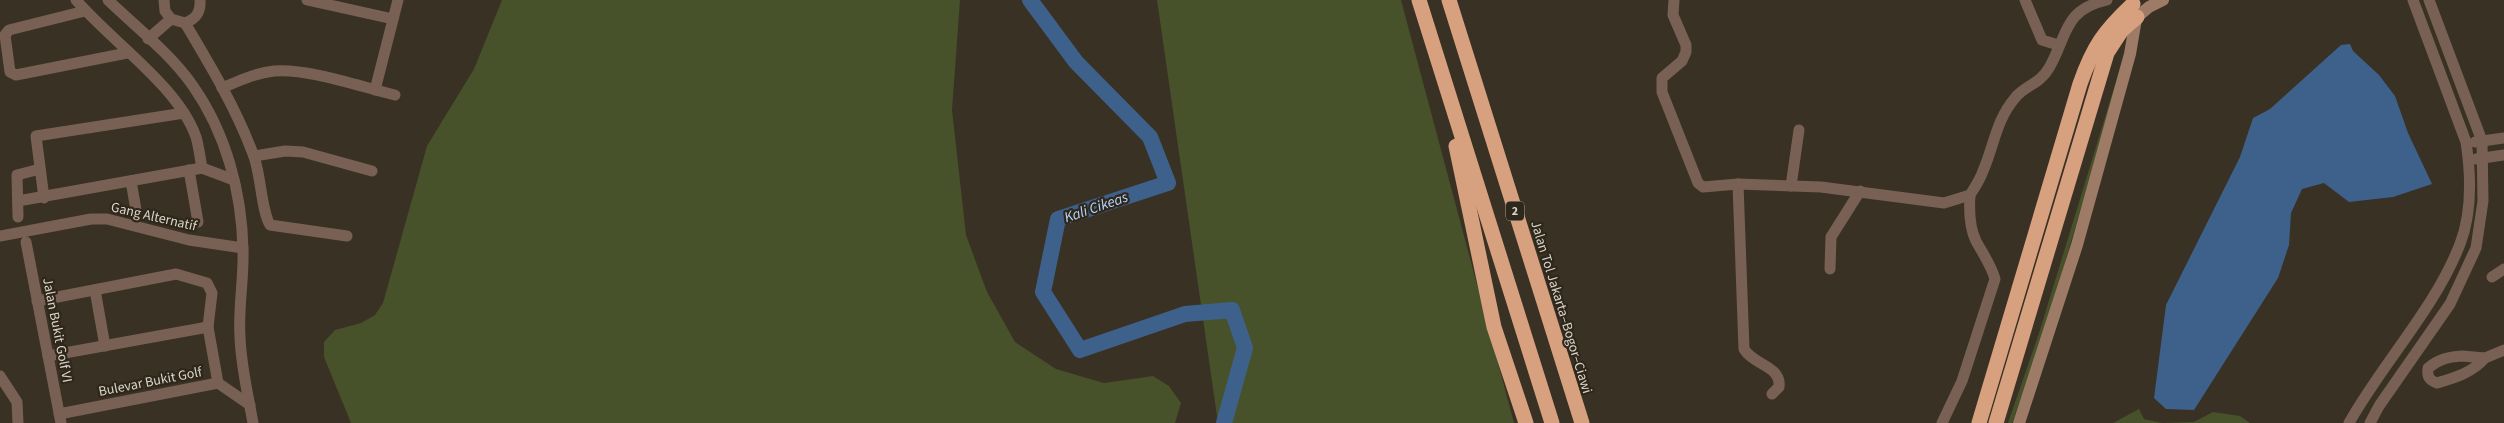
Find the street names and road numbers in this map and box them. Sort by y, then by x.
street label: Gang Alternatif [109,197,200,237]
road number: 2 [1506,202,1524,220]
street label: Jalan Tol Jakarta–Bogor–Ciawi [1525,218,1597,396]
street label: Jalan Bukit Golf VI [37,276,77,384]
street label: Bulevar Bukit Golf [97,362,205,402]

